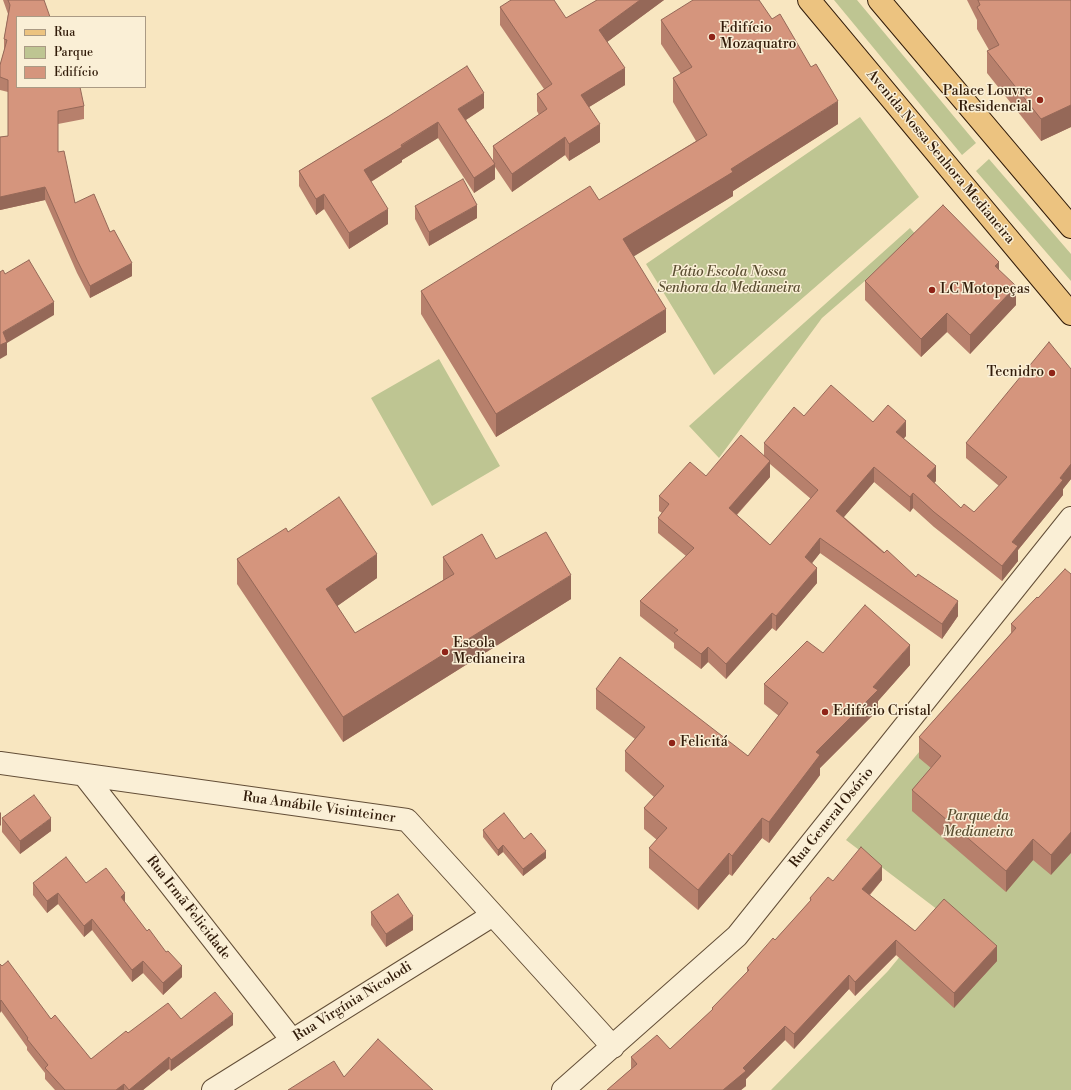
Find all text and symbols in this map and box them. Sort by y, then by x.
legend [16,16,146,88]
place label: Edifício Mozaquatro [720,21,796,54]
text: Rua [54,25,75,40]
marker: Edifício Mozaquatro [707,32,717,42]
text: Parque [54,45,93,60]
text: Edifício [54,65,98,80]
street label: Avenida Nossa Senhora Medianeira [862,67,1018,247]
place label: Palace Louvre Residencial [943,84,1032,116]
marker: Palace Louvre Residencial [1035,95,1045,105]
park label: Pátio Escola Nossa Senhora da Medianeira [657,265,801,298]
place label: LC Motopeças [940,282,1030,298]
marker: LC Motopeças [927,285,937,295]
place label: Tecnidro [987,365,1044,381]
marker: Tecnidro [1047,368,1057,378]
place label: Escola Medianeira [453,636,525,668]
marker: Escola Medianeira [440,647,450,657]
place label: Edifício Cristal [833,704,931,720]
marker: Edifício Cristal [820,707,830,717]
place label: Felicitá [680,735,728,751]
marker: Felicitá [667,738,677,748]
street label: Rua General Osório [786,764,878,872]
street label: Rua Amábile Visinteiner [241,789,397,827]
park label: Parque da Medianeira [943,809,1013,842]
street label: Rua Irmã Felicidade [142,853,234,963]
street label: Rua Virgínia Nicolodi [291,959,415,1045]

